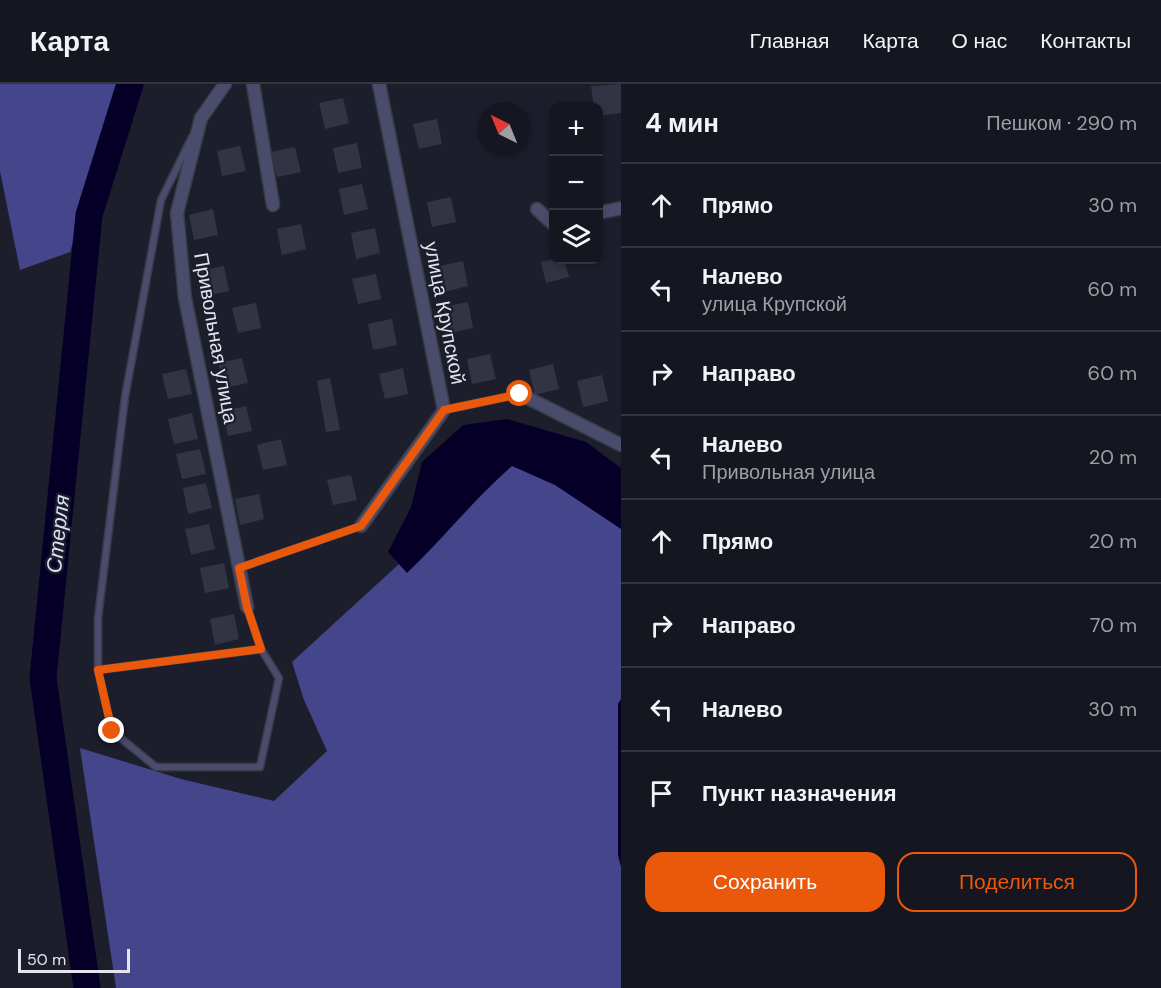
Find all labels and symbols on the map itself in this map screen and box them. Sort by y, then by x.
north arrow [477,102,531,156]
street label: улица Крупской [418,239,472,387]
street label: Привольная улица [188,250,244,426]
route start [506,380,532,406]
water label: Стерля [40,493,76,575]
route end [98,717,124,743]
scale bar [18,946,130,974]

